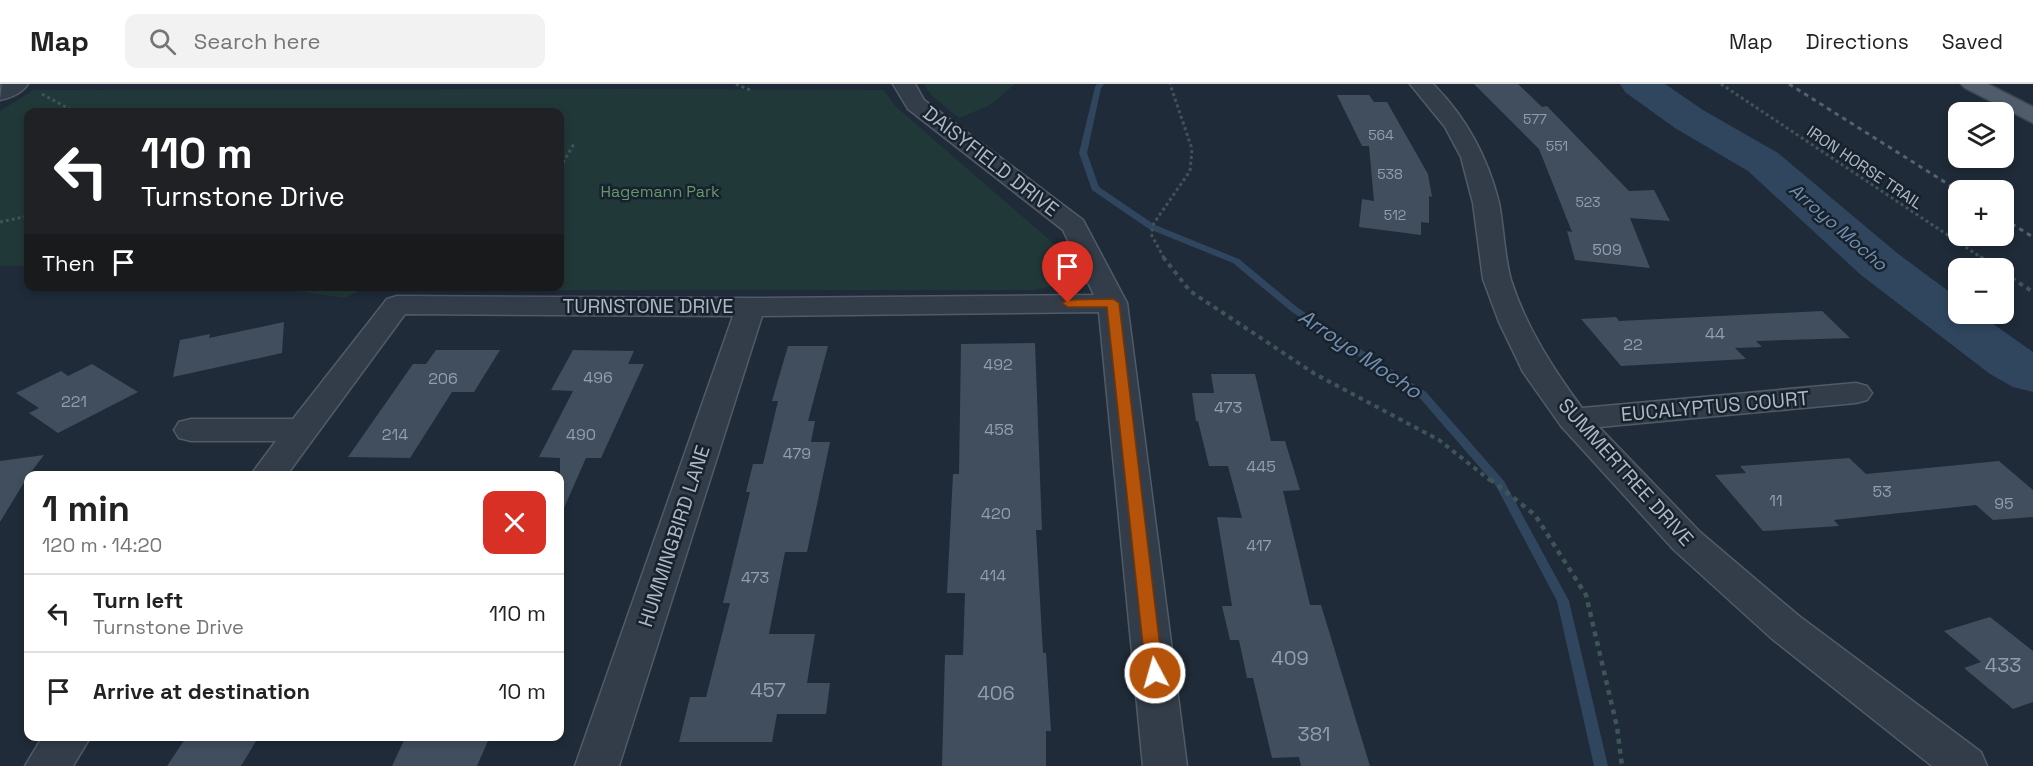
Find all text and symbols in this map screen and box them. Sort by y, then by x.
search box [125,14,545,68]
text: Map [30,23,89,59]
icon: search [146,25,179,58]
text: Search here [194,27,321,55]
text: Map [1729,28,1773,55]
text: Directions [1806,28,1909,55]
text: Saved [1942,28,2003,55]
street label: DAISYFIELD DRIVE [918,100,1064,222]
map controls [1948,102,2014,324]
button: layers [1948,102,2014,168]
house number: 577 [1523,110,1547,128]
street label: IRON HORSE TRAIL [1803,121,1927,214]
house number: 564 [1368,126,1394,144]
text: 110 m [141,127,253,180]
icon: left [42,132,120,210]
house number: 551 [1546,137,1568,155]
house number: 538 [1377,165,1403,183]
water label: Arroyo Mocho [1785,178,1893,276]
text: Turnstone Drive [141,179,345,214]
button: + [1948,180,2014,246]
park label: Hagemann Park [600,181,720,202]
house number: 523 [1575,193,1601,211]
house number: 512 [1384,206,1406,224]
house number: 509 [1592,239,1622,260]
pin [1042,241,1093,303]
icon: arrive [107,246,140,279]
text: Then [42,249,95,277]
icon: arrive [1051,250,1084,283]
button: − [1948,258,2014,324]
street label: TURNSTONE DRIVE [562,293,734,319]
water label: Arroyo Mocho [1294,303,1428,405]
house number: 44 [1705,323,1725,344]
house number: 22 [1623,334,1643,355]
house number: 492 [983,354,1013,375]
house number: 496 [583,367,613,388]
house number: 206 [428,368,458,389]
street label: EUCALYPTUS COURT [1620,385,1810,427]
house number: 221 [61,391,87,412]
street label: SUMMERTREE DRIVE [1553,393,1699,551]
house number: 473 [1214,397,1242,418]
house number: 458 [984,419,1014,440]
house number: 214 [382,424,408,445]
house number: 490 [566,424,596,445]
street label: HUMMINGBIRD LANE [632,442,716,630]
house number: 479 [783,443,811,464]
house number: 445 [1246,456,1276,477]
house number: 53 [1872,481,1892,502]
text: 1 min [42,486,130,532]
house number: 11 [1769,490,1783,511]
button: close [483,491,546,554]
house number: 95 [1994,493,2014,514]
house number: 420 [981,503,1011,524]
text: 120 m · 14:20 [42,532,162,558]
house number: 417 [1246,535,1272,556]
house number: 414 [980,565,1006,586]
house number: 473 [741,567,769,588]
text: Turn left [93,586,183,614]
icon: left [42,597,75,630]
text: 110 m [489,599,546,627]
text: Turnstone Drive [93,614,244,640]
position arrow [1123,641,1187,705]
house number: 409 [1271,645,1309,671]
house number: 433 [1985,652,2021,678]
icon: arrive [42,675,75,708]
text: Arrive at destination [93,677,310,705]
text: 10 m [498,677,546,705]
house number: 457 [750,677,786,703]
house number: 406 [977,680,1015,706]
house number: 381 [1298,721,1330,747]

